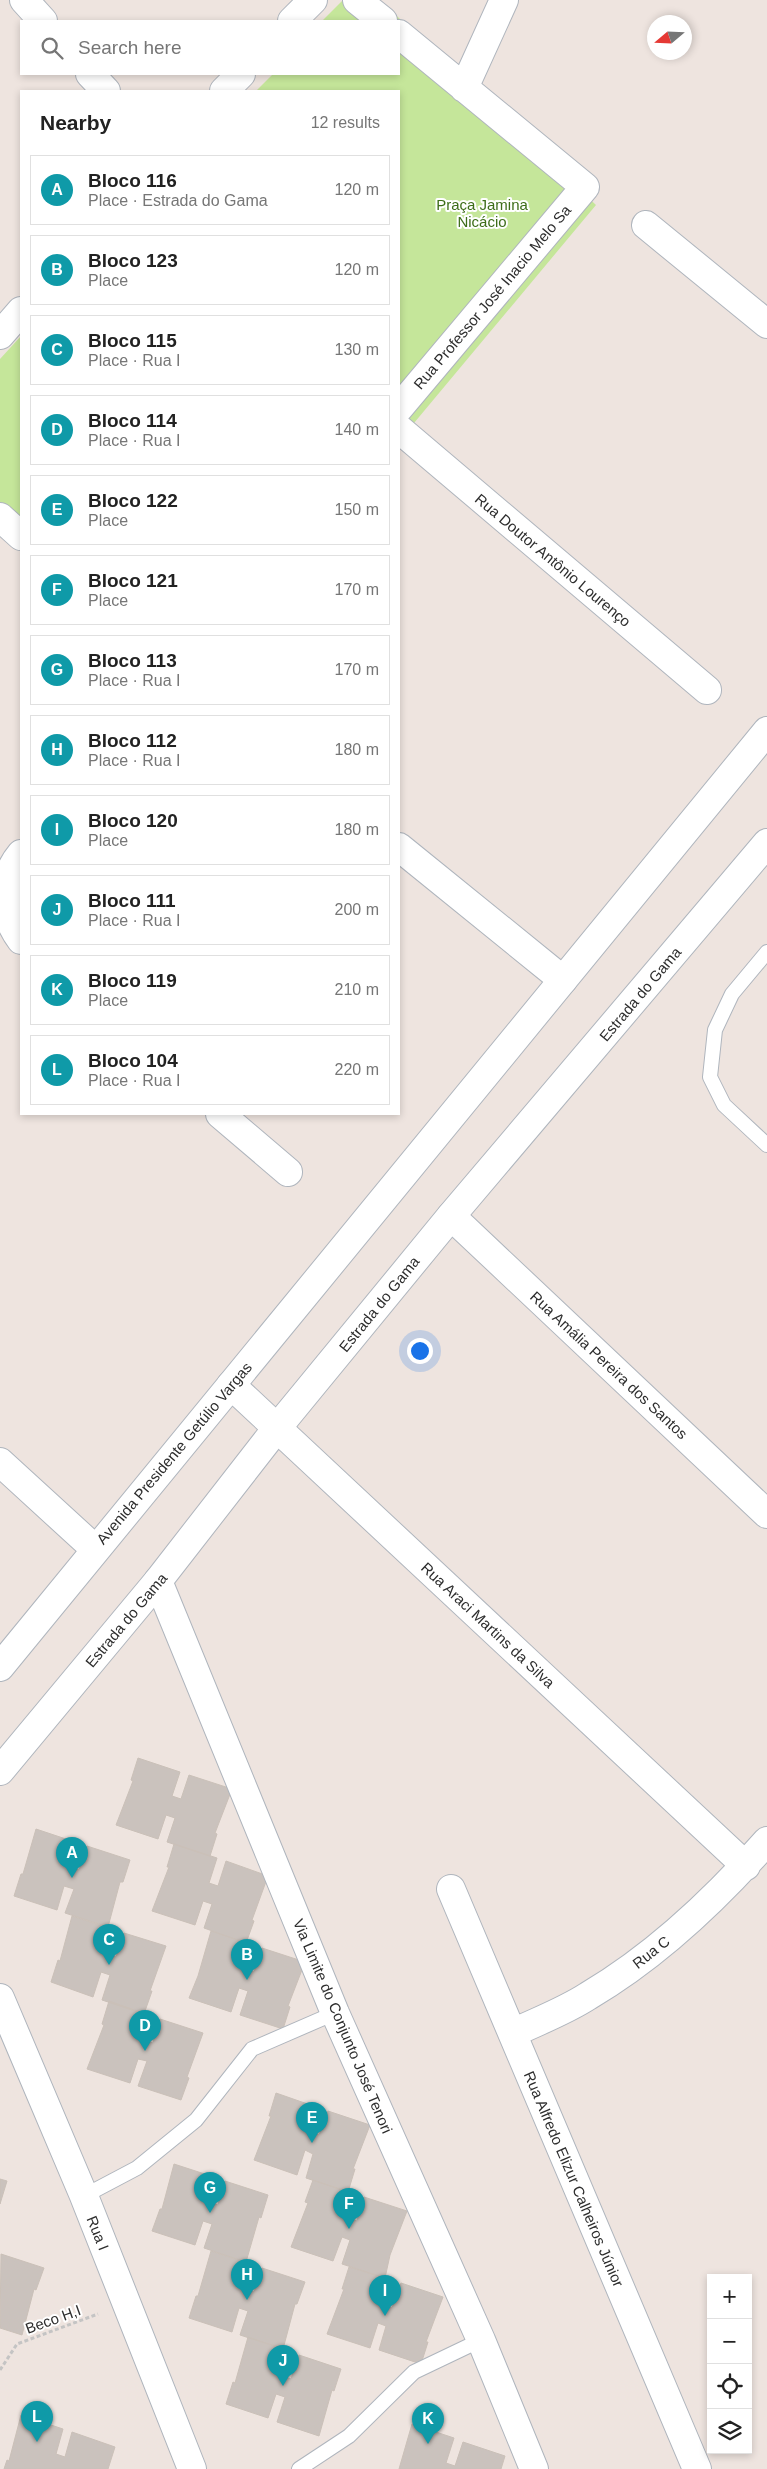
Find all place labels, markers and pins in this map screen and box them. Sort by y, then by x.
pin: A [56,1837,88,1878]
pin: C [93,1924,125,1965]
pin: B [231,1939,263,1980]
pin: D [129,2010,161,2051]
pin: E [296,2102,328,2143]
pin: G [194,2172,226,2213]
pin: F [333,2188,365,2229]
pin: H [231,2259,263,2300]
pin: I [369,2275,401,2316]
pin: J [267,2345,299,2386]
pin: L [21,2401,53,2442]
pin: K [412,2403,444,2444]

